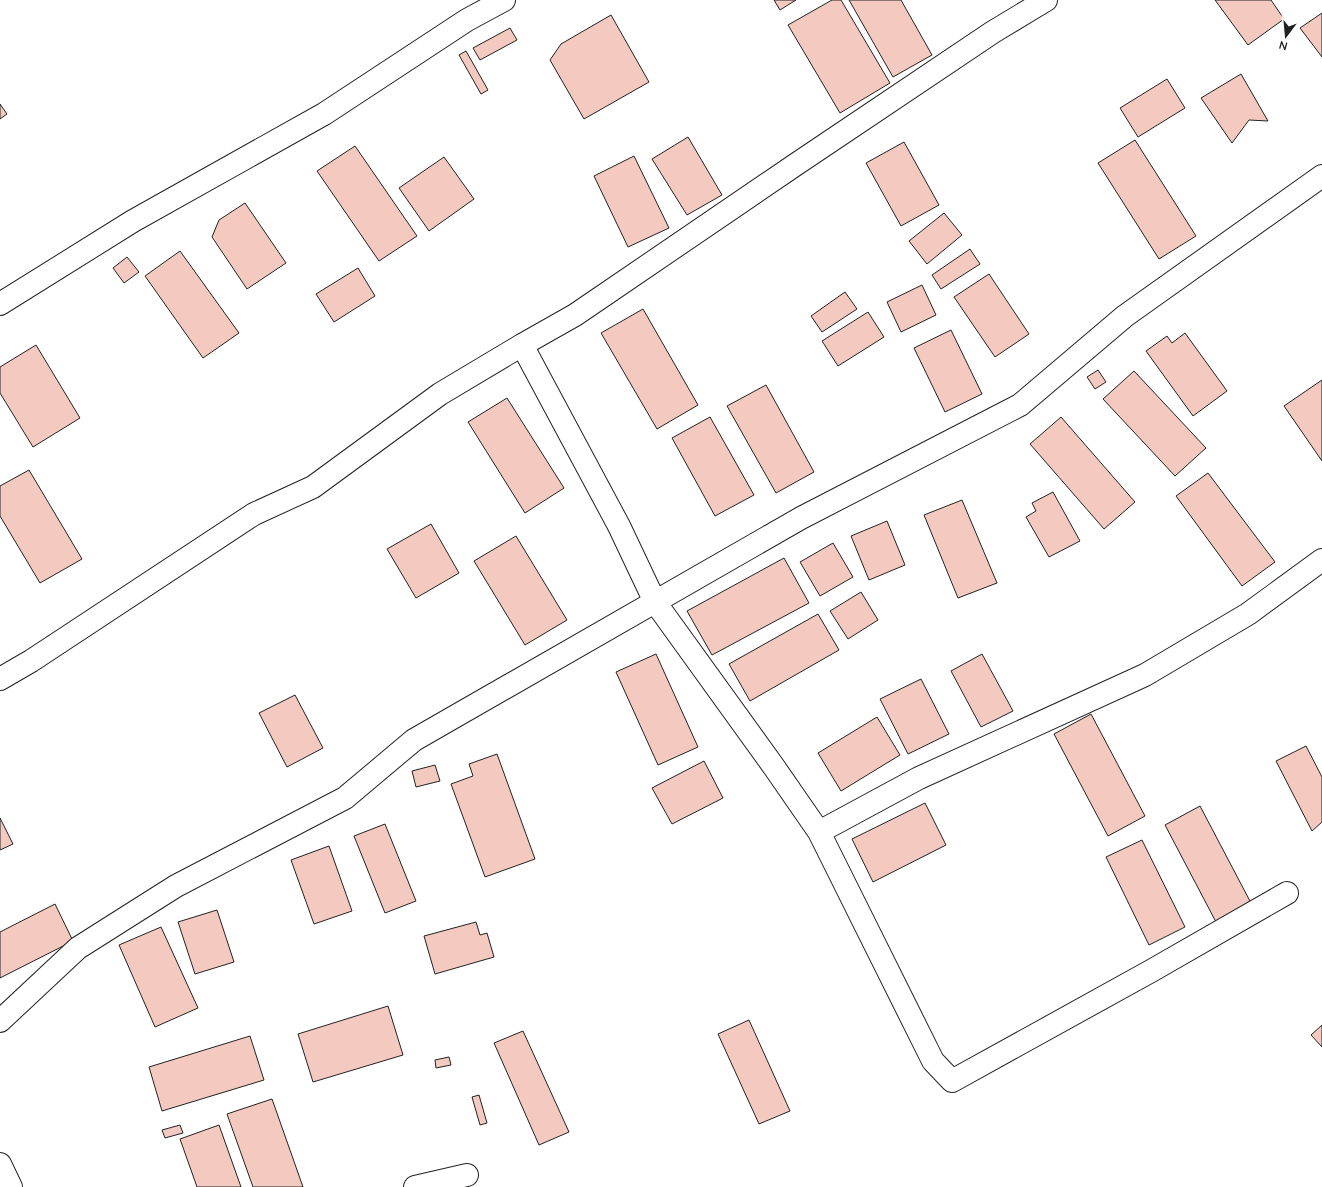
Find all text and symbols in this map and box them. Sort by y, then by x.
north arrow [1266,16,1306,56]
text: N [1277,37,1289,53]

